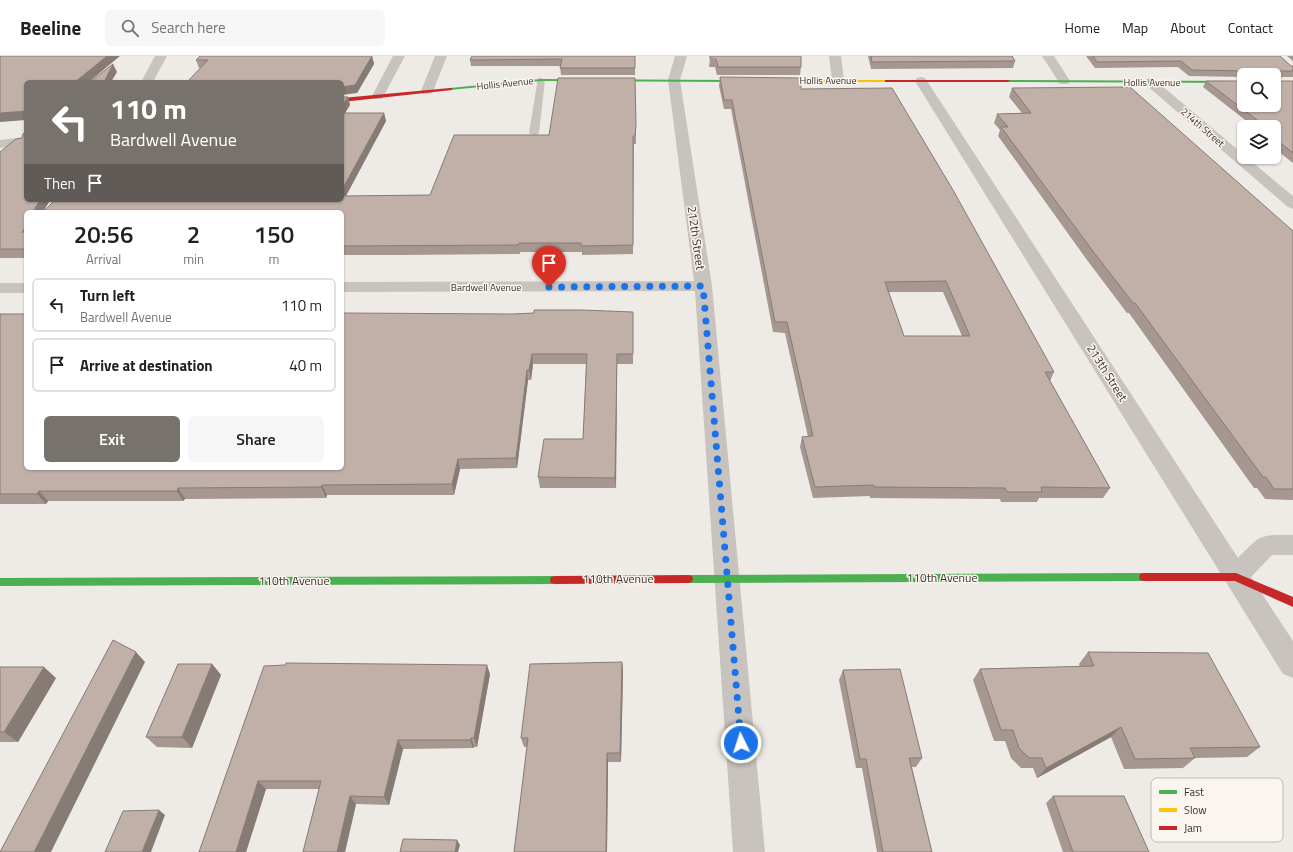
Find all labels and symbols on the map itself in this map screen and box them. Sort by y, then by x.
street label: Hollis Avenue [476,73,534,94]
street label: Hollis Avenue [800,73,856,88]
street label: Hollis Avenue [1124,75,1180,90]
street label: 214th Street [1177,104,1228,151]
street label: 212th Street [683,205,710,272]
pin [532,246,566,287]
street label: Bardwell Avenue [451,280,521,295]
street label: 213th Street [1082,340,1133,406]
street label: 110th Avenue [907,568,978,587]
street label: 110th Avenue [583,569,654,588]
street label: 110th Avenue [259,571,330,590]
position arrow [720,722,762,764]
legend [1151,778,1283,842]
text: Fast [1184,784,1204,800]
text: Slow [1184,802,1207,818]
text: Jam [1184,820,1202,836]

